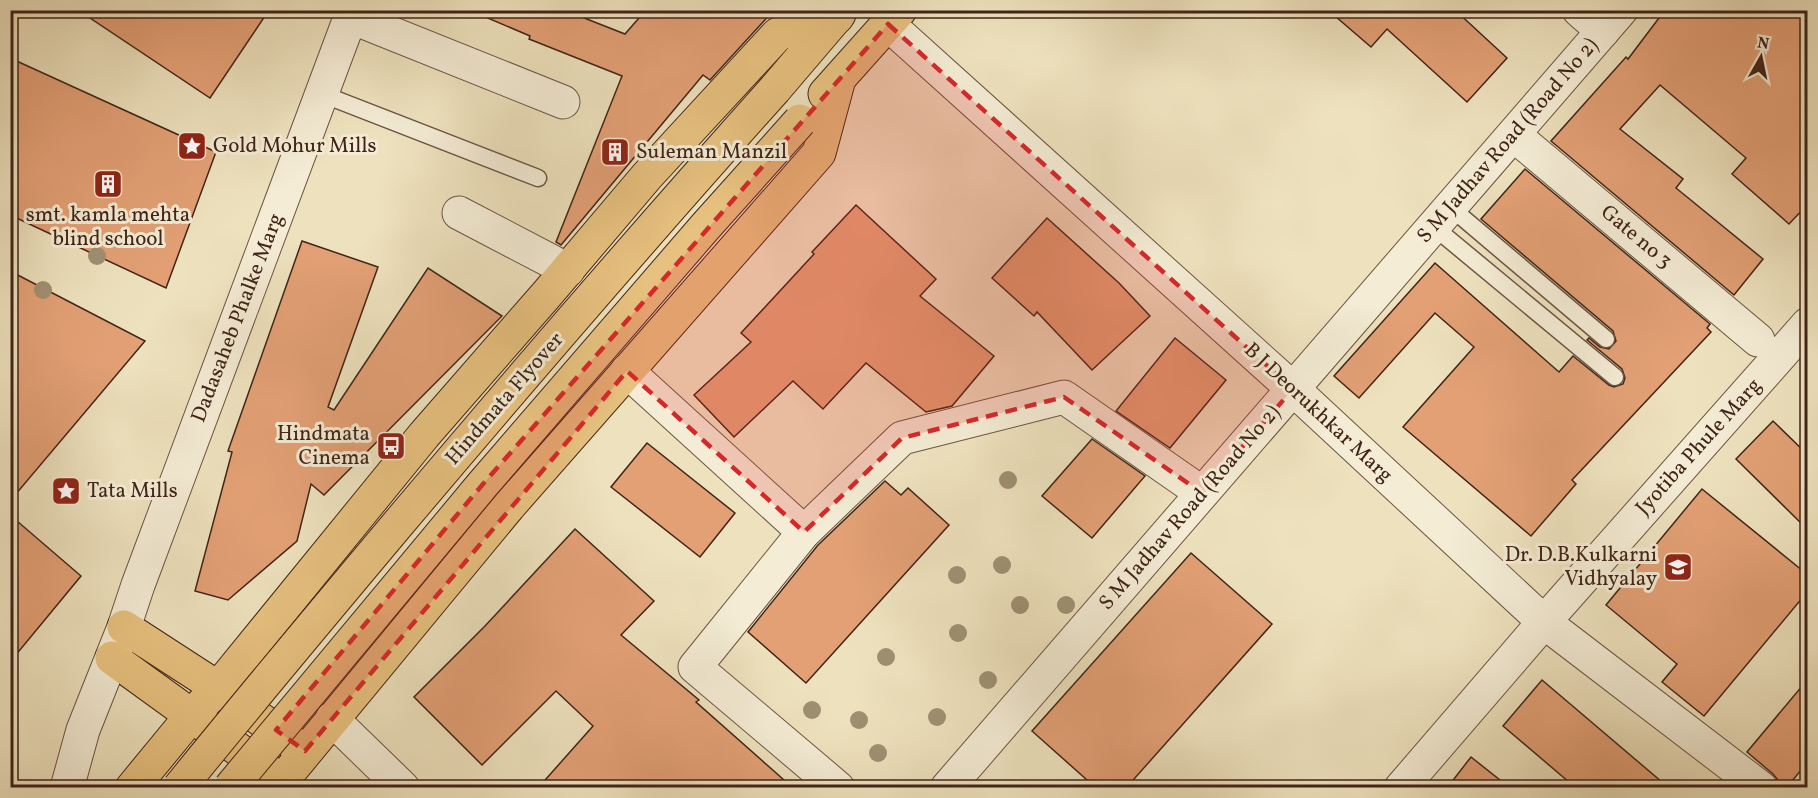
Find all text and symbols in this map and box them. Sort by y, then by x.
north arrow [1731,27,1791,87]
street label: S M Jadhav Road (Road No 2) [1411,32,1605,250]
text: N [1756,32,1771,56]
place icon: Gold Mohur Mills [176,130,208,162]
place label: Gold Mohur Mills [213,132,377,161]
building icon: Suleman Manzil [599,136,631,168]
place label: Suleman Manzil [636,138,787,167]
building icon: smt. kamla mehta blind school [92,168,124,200]
street label: Gate no 3 [1594,198,1678,276]
place label: smt. kamla mehta blind school [26,201,190,254]
street label: Dadasaheb Phalke Marg [185,209,291,427]
street label: Hindmata Flyover [439,326,571,472]
street label: B J Deorukhkar Marg [1237,336,1399,490]
street label: Jyotiba Phule Marg [1629,372,1769,522]
street label: S M Jadhav Road (Road No 2) [1093,399,1287,617]
place label: Hindmata Cinema [277,420,370,473]
bus stop icon: Hindmata Cinema [375,430,407,462]
place icon: Tata Mills [50,475,82,507]
place label: Tata Mills [87,477,178,506]
place label: Dr. D.B.Kulkarni Vidhyalay [1505,541,1658,594]
school or university icon: Dr. D.B.Kulkarni Vidhyalay [1662,551,1694,583]

